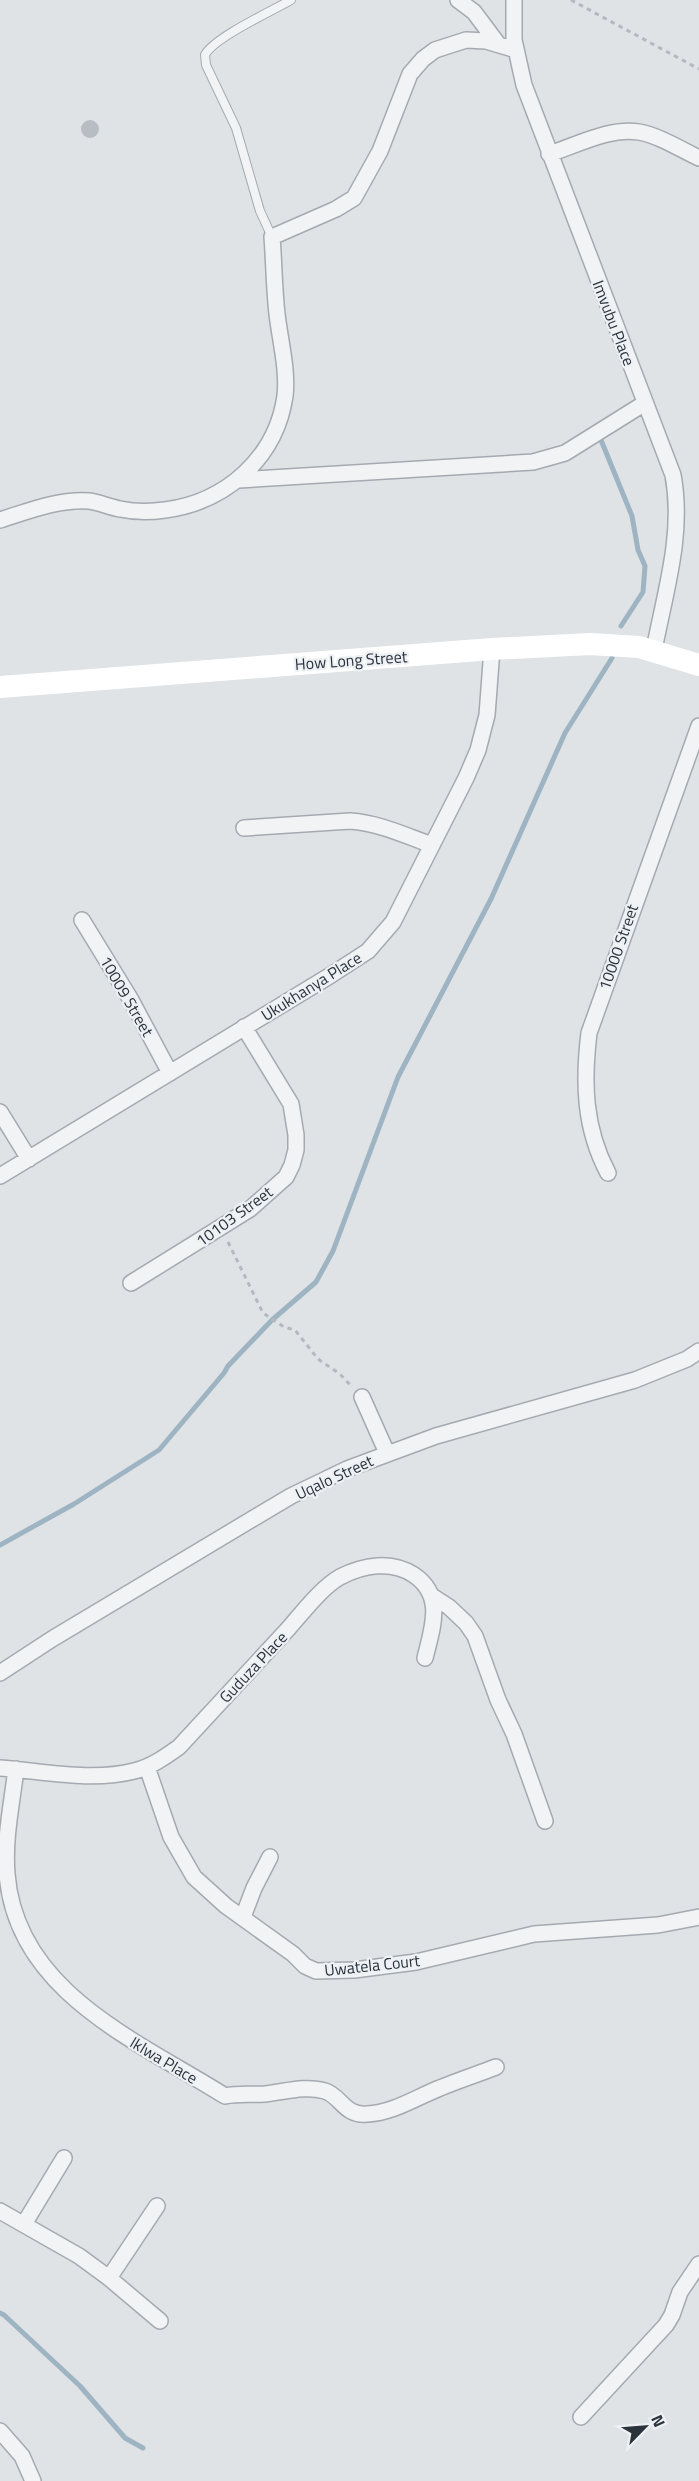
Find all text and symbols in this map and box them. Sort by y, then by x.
street label: Imvubu Place [587,277,641,369]
street label: How Long Street [294,644,408,676]
street label: 10000 Street [592,900,644,993]
street label: Ukukhanya Place [256,945,366,1027]
street label: 10009 Street [94,951,160,1041]
street label: 10103 Street [191,1180,278,1252]
street label: Uqalo Street [291,1448,377,1506]
street label: Guduza Place [213,1626,293,1708]
street label: Uwatela Court [323,1948,421,1982]
street label: Iklwa Place [126,2030,202,2090]
north arrow [615,2397,675,2457]
text: N [645,2411,672,2431]

